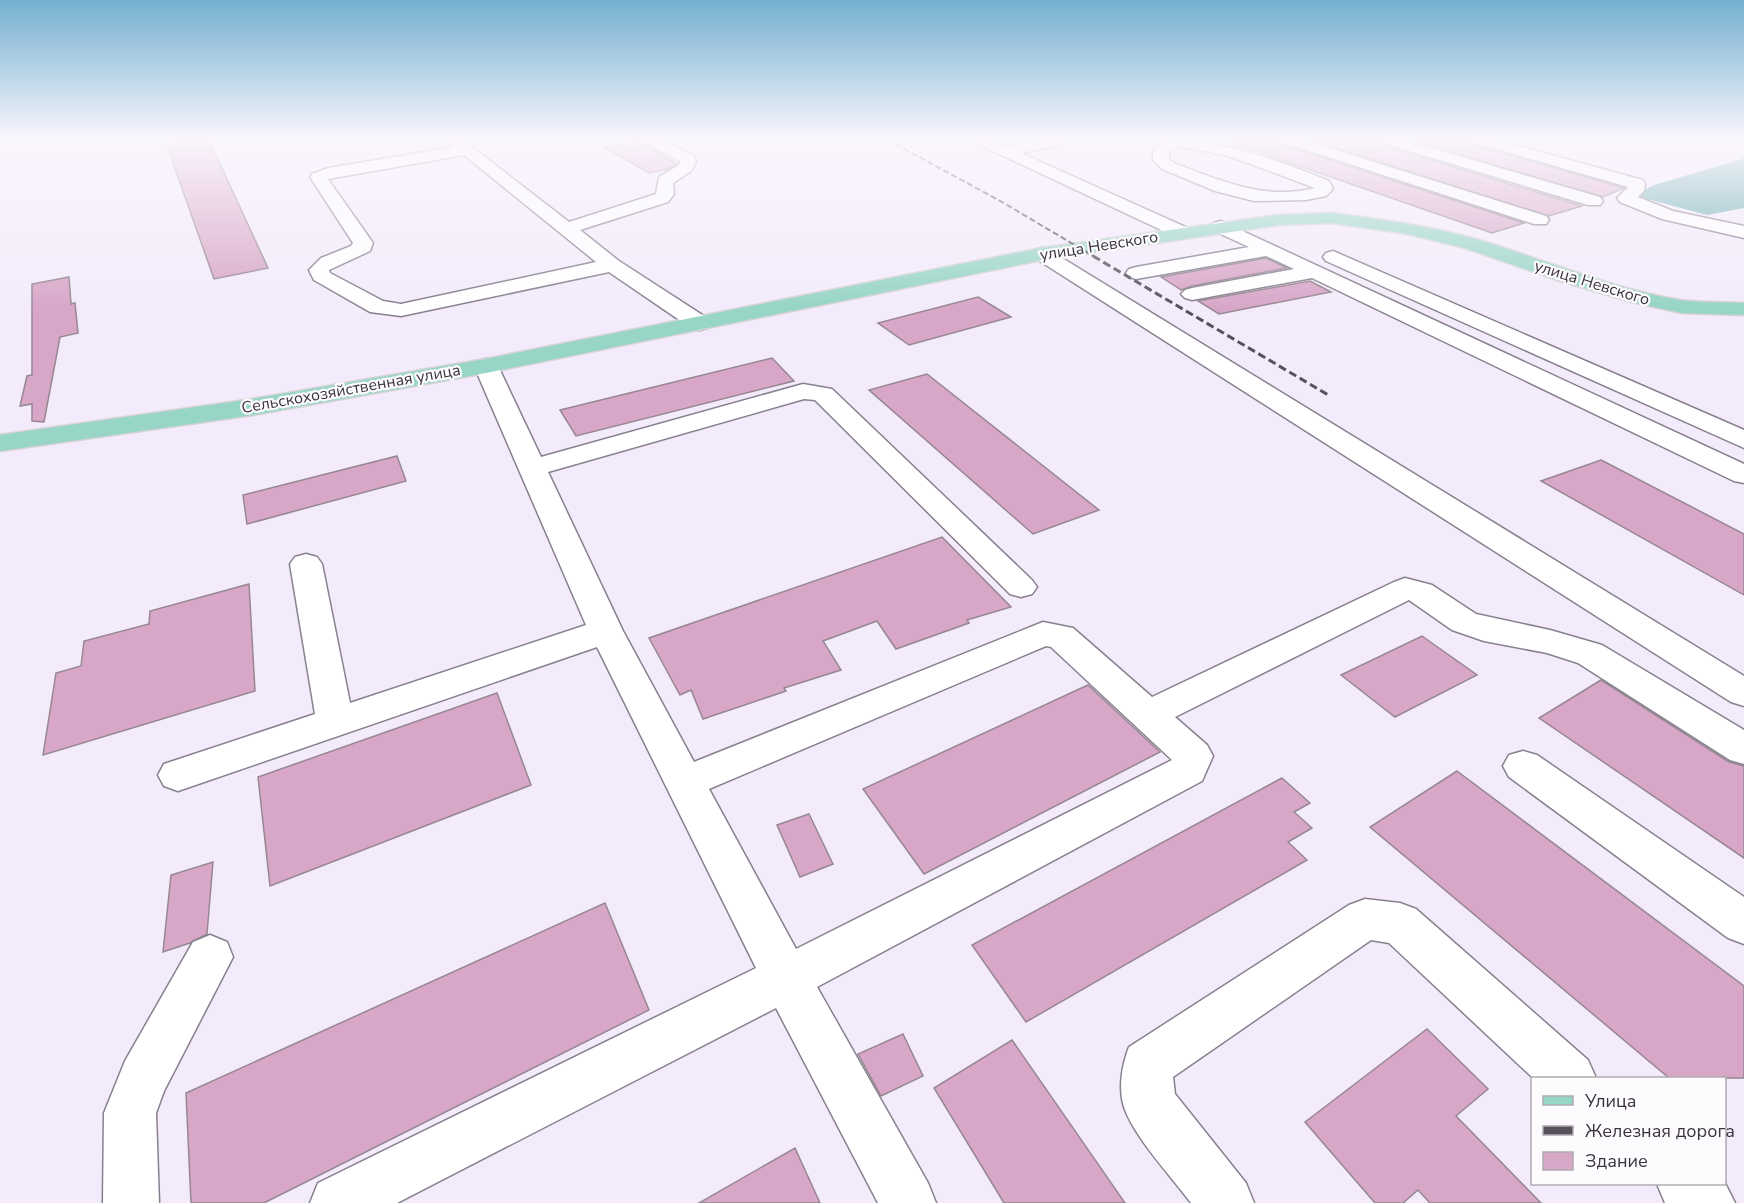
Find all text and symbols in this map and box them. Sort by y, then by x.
street label: улица Невского [1038,226,1160,266]
street label: улица Невского [1532,255,1652,311]
street label: Сельскохозяйственная улица [240,359,462,419]
legend [1531,1077,1726,1185]
text: Улица [1584,1089,1636,1113]
text: Железная дорога [1585,1119,1735,1143]
text: Здание [1585,1149,1648,1173]

